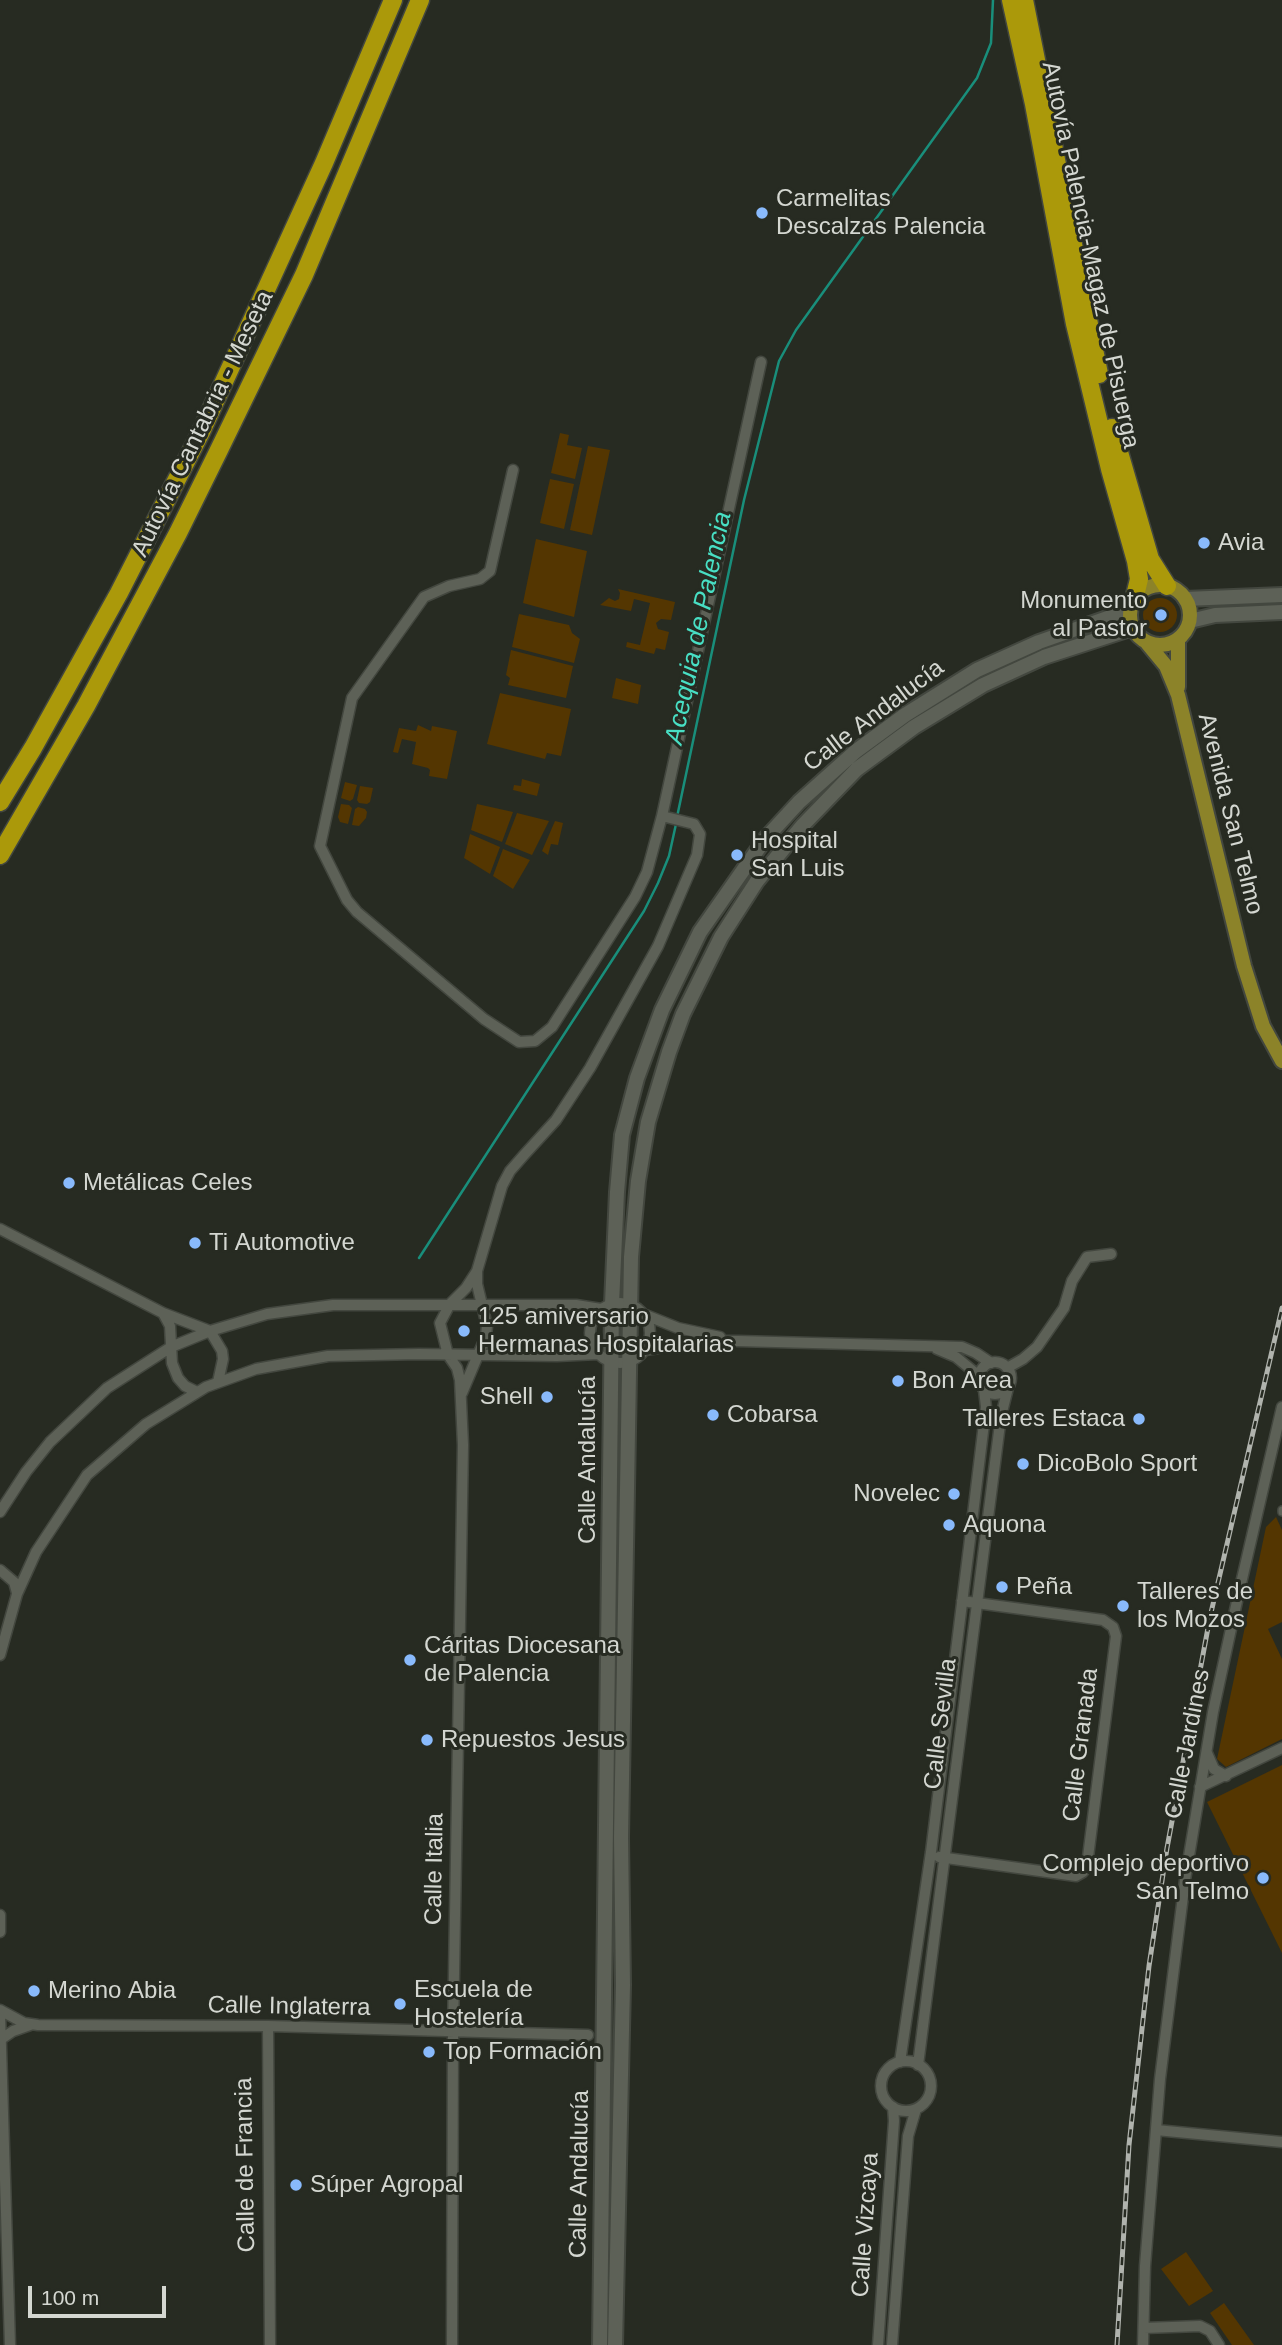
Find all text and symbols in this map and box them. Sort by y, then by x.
street label: Autovía Palencia-Magaz de Pisuerga [1035,59,1145,451]
place label: Carmelitas Descalzas Palencia [776,185,985,241]
marker: Carmelitas Descalzas Palencia [754,205,770,221]
street label: Autovía Cantabria - Meseta [126,286,280,562]
water label: Acequia de Palencia [659,509,739,747]
place label: Avia [1218,529,1264,557]
marker: Avia [1196,535,1212,551]
place label: Monumento al Pastor [1020,587,1147,643]
marker: Monumento al Pastor [1153,607,1169,623]
street label: Calle Andalucía [798,654,950,778]
street label: Avenida San Telmo [1191,710,1269,918]
place label: Hospital San Luis [751,827,844,883]
marker: Hospital San Luis [729,847,745,863]
place label: Metálicas Celes [83,1169,252,1197]
marker: Metálicas Celes [61,1175,77,1191]
place label: Ti Automotive [209,1229,355,1257]
marker: Ti Automotive [187,1235,203,1251]
place label: 125 amiversario Hermanas Hospitalarias [478,1303,734,1359]
marker: 125 amiversario Hermanas Hospitalarias [456,1323,472,1339]
place label: Bon Area [912,1367,1012,1395]
marker: Bon Area [890,1373,906,1389]
street label: Calle Andalucía [574,1376,602,1544]
place label: Shell [480,1383,533,1411]
marker: Shell [539,1389,555,1405]
place label: Cobarsa [727,1401,818,1429]
place label: Talleres Estaca [962,1405,1125,1433]
marker: Cobarsa [705,1407,721,1423]
marker: Talleres Estaca [1131,1411,1147,1427]
place label: DicoBolo Sport [1037,1450,1197,1478]
marker: DicoBolo Sport [1015,1456,1031,1472]
place label: Novelec [853,1480,940,1508]
marker: Novelec [946,1486,962,1502]
place label: Aquona [963,1511,1046,1539]
marker: Aquona [941,1517,957,1533]
place label: Peña [1016,1573,1072,1601]
place label: Talleres de los Mozos [1137,1578,1253,1634]
marker: Peña [994,1579,1010,1595]
marker: Talleres de los Mozos [1115,1598,1131,1614]
place label: Cáritas Diocesana de Palencia [424,1632,620,1688]
marker: Cáritas Diocesana de Palencia [402,1652,418,1668]
street label: Calle Sevilla [919,1657,963,1791]
street label: Calle Granada [1057,1666,1105,1824]
street label: Calle Jardines [1159,1667,1217,1821]
place label: Repuestos Jesus [441,1726,625,1754]
marker: Repuestos Jesus [419,1732,435,1748]
street label: Calle Italia [420,1813,450,1925]
place label: Complejo deportivo San Telmo [1042,1850,1249,1906]
marker: Complejo deportivo San Telmo [1255,1870,1271,1886]
place label: Escuela de Hostelería [414,1976,533,2032]
place label: Merino Abia [48,1977,176,2005]
marker: Merino Abia [26,1983,42,1999]
street label: Calle Inglaterra [207,1991,371,2023]
marker: Escuela de Hostelería [392,1996,408,2012]
place label: Top Formación [443,2038,602,2066]
marker: Top Formación [421,2044,437,2060]
street label: Calle de Francia [230,2077,262,2253]
street label: Calle Andalucía [564,2090,596,2258]
street label: Calle Vizcaya [847,2152,885,2298]
place label: Súper Agropal [310,2171,463,2199]
marker: Súper Agropal [288,2177,304,2193]
scale bar [32,2272,170,2316]
text: 100 m [41,2286,99,2309]

